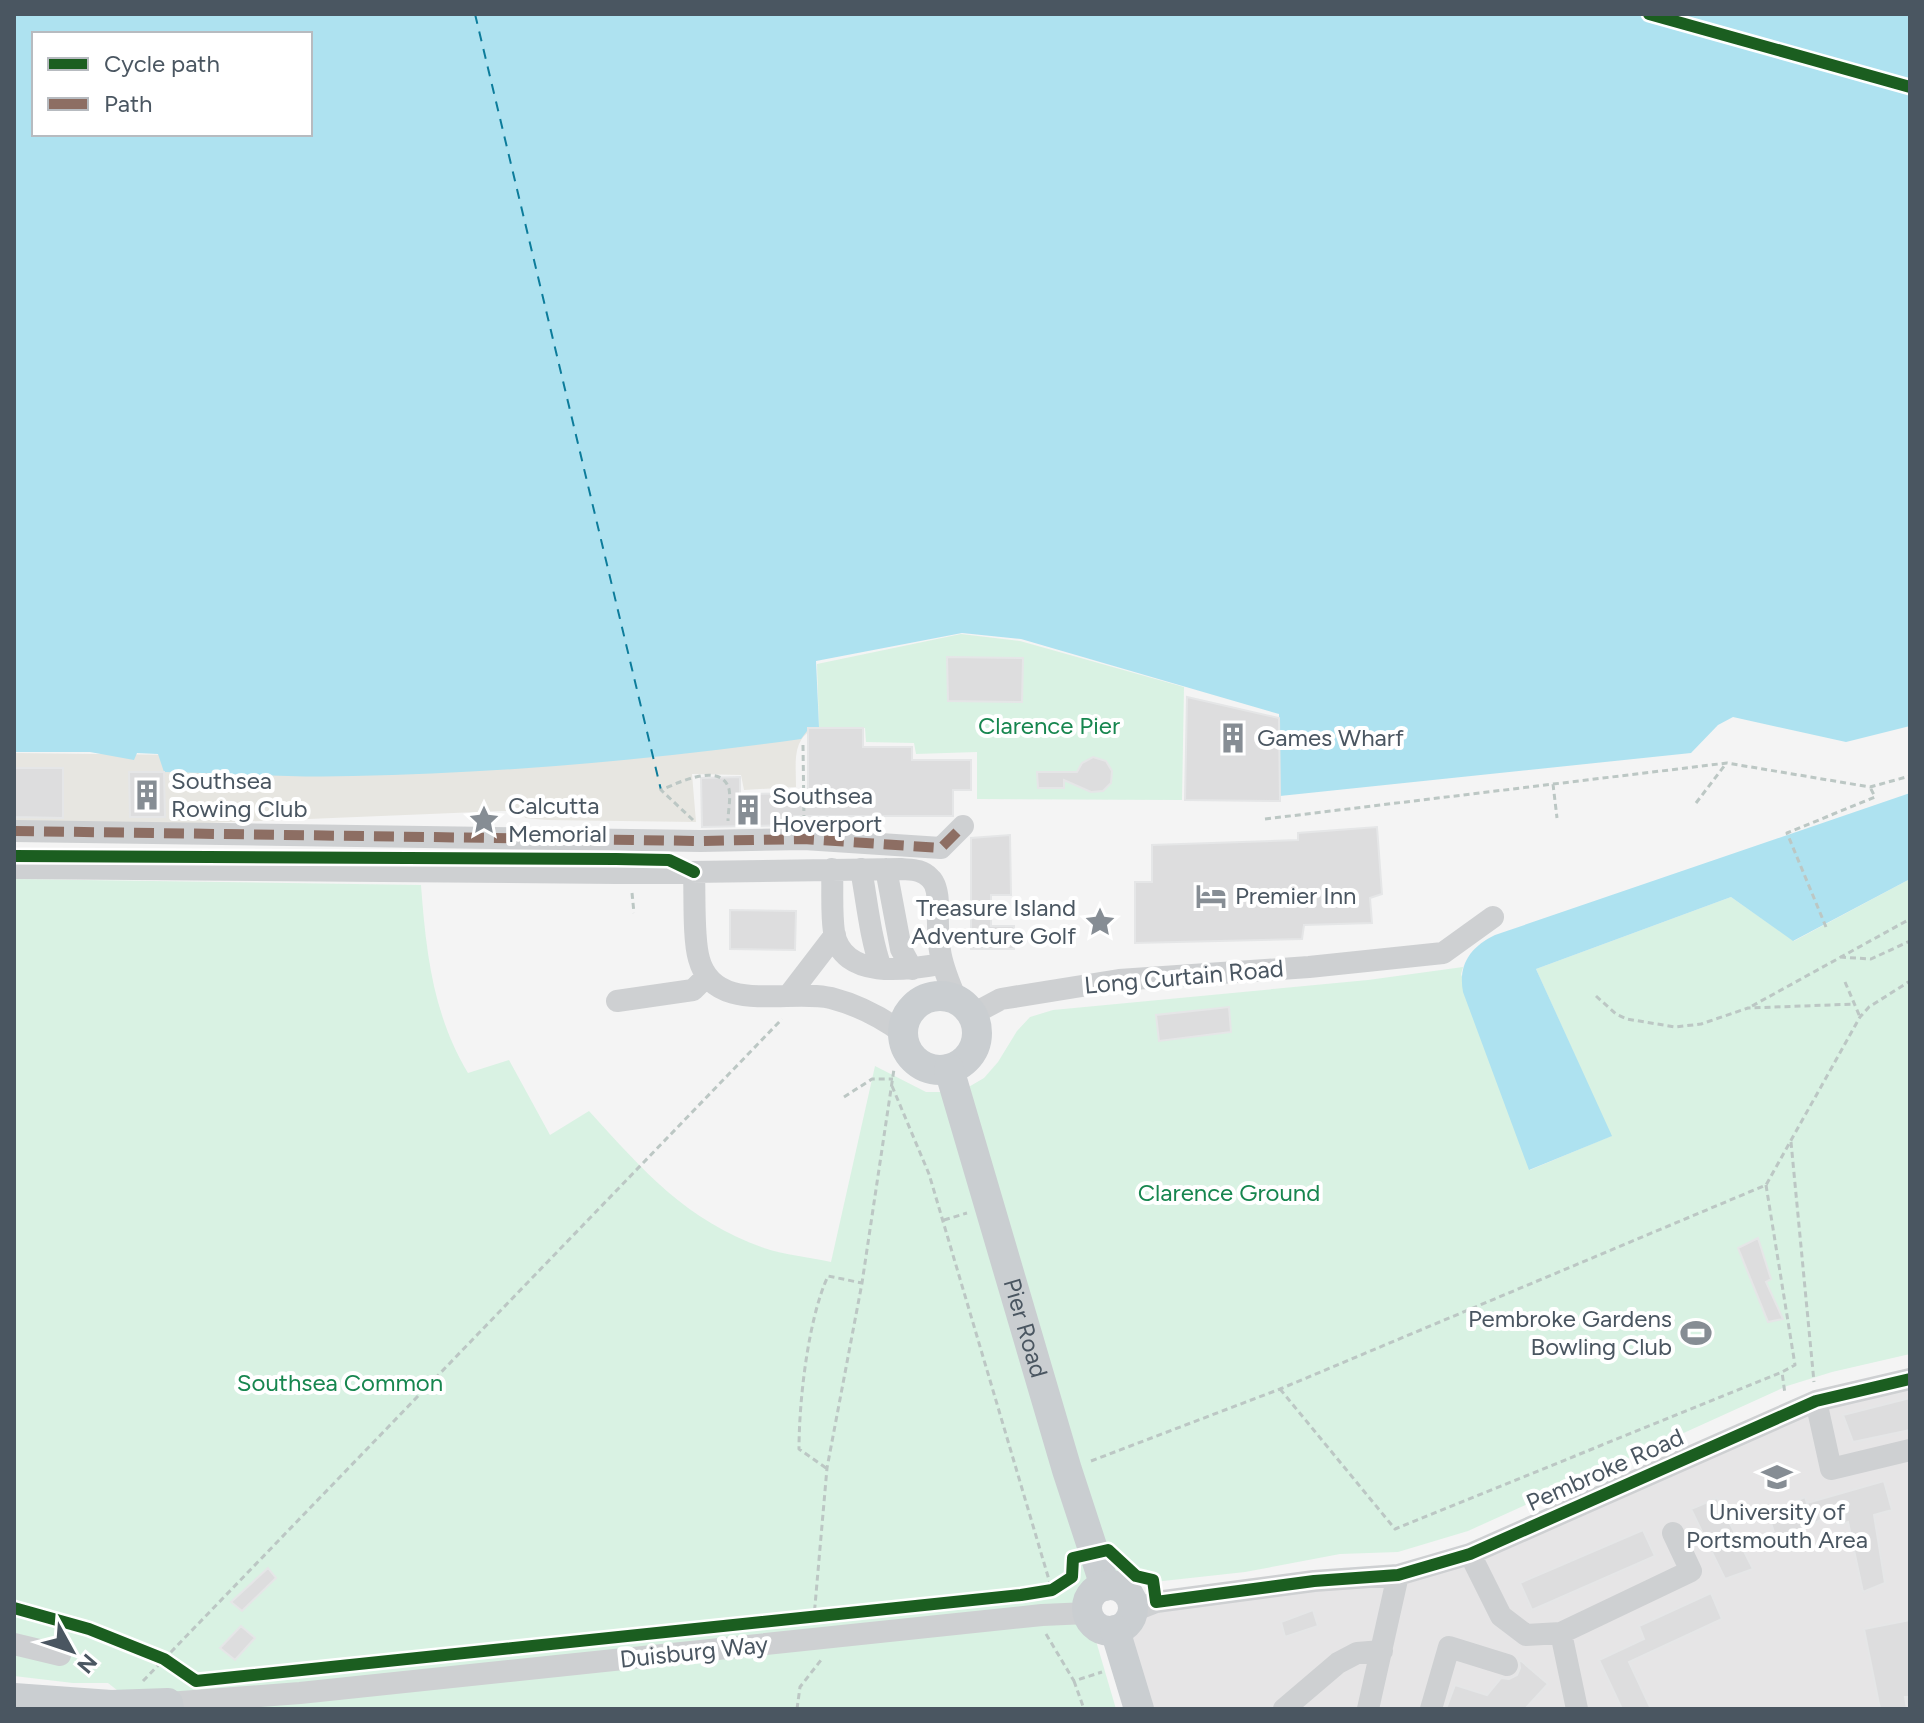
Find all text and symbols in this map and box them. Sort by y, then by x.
legend [32,32,312,136]
text: Cycle path [104,49,220,78]
text: Path [104,89,152,118]
park label: Clarence Pier [978,711,1120,740]
building icon: Games Wharf [1216,721,1250,755]
place label: Games Wharf [1257,723,1404,752]
place label: Southsea Rowing Club [171,766,307,823]
building icon: Southsea Rowing Club [130,778,164,812]
place label: Southsea Hoverport [772,781,882,838]
place label: Calcutta Memorial [508,791,607,848]
building icon: Southsea Hoverport [731,793,765,827]
place icon: Calcutta Memorial [467,803,501,837]
hotel icon: Premier Inn [1194,879,1228,913]
place label: Premier Inn [1235,881,1356,910]
place label: Treasure Island Adventure Golf [911,893,1076,950]
place icon: Treasure Island Adventure Golf [1083,905,1117,939]
street label: Long Curtain Road [1083,953,1285,1000]
park label: Clarence Ground [1138,1178,1320,1207]
street label: Pier Road [997,1275,1054,1381]
place label: Pembroke Gardens Bowling Club [1468,1304,1672,1361]
sports icon: Pembroke Gardens Bowling Club [1679,1316,1713,1350]
park label: Southsea Common [237,1368,443,1397]
street label: Pembroke Road [1522,1422,1688,1517]
school or university icon: University of Portsmouth Area [1760,1460,1794,1494]
place label: University of Portsmouth Area [1686,1497,1868,1554]
north arrow [32,1611,112,1691]
street label: Duisburg Way [618,1629,770,1674]
text: N [71,1648,103,1679]

